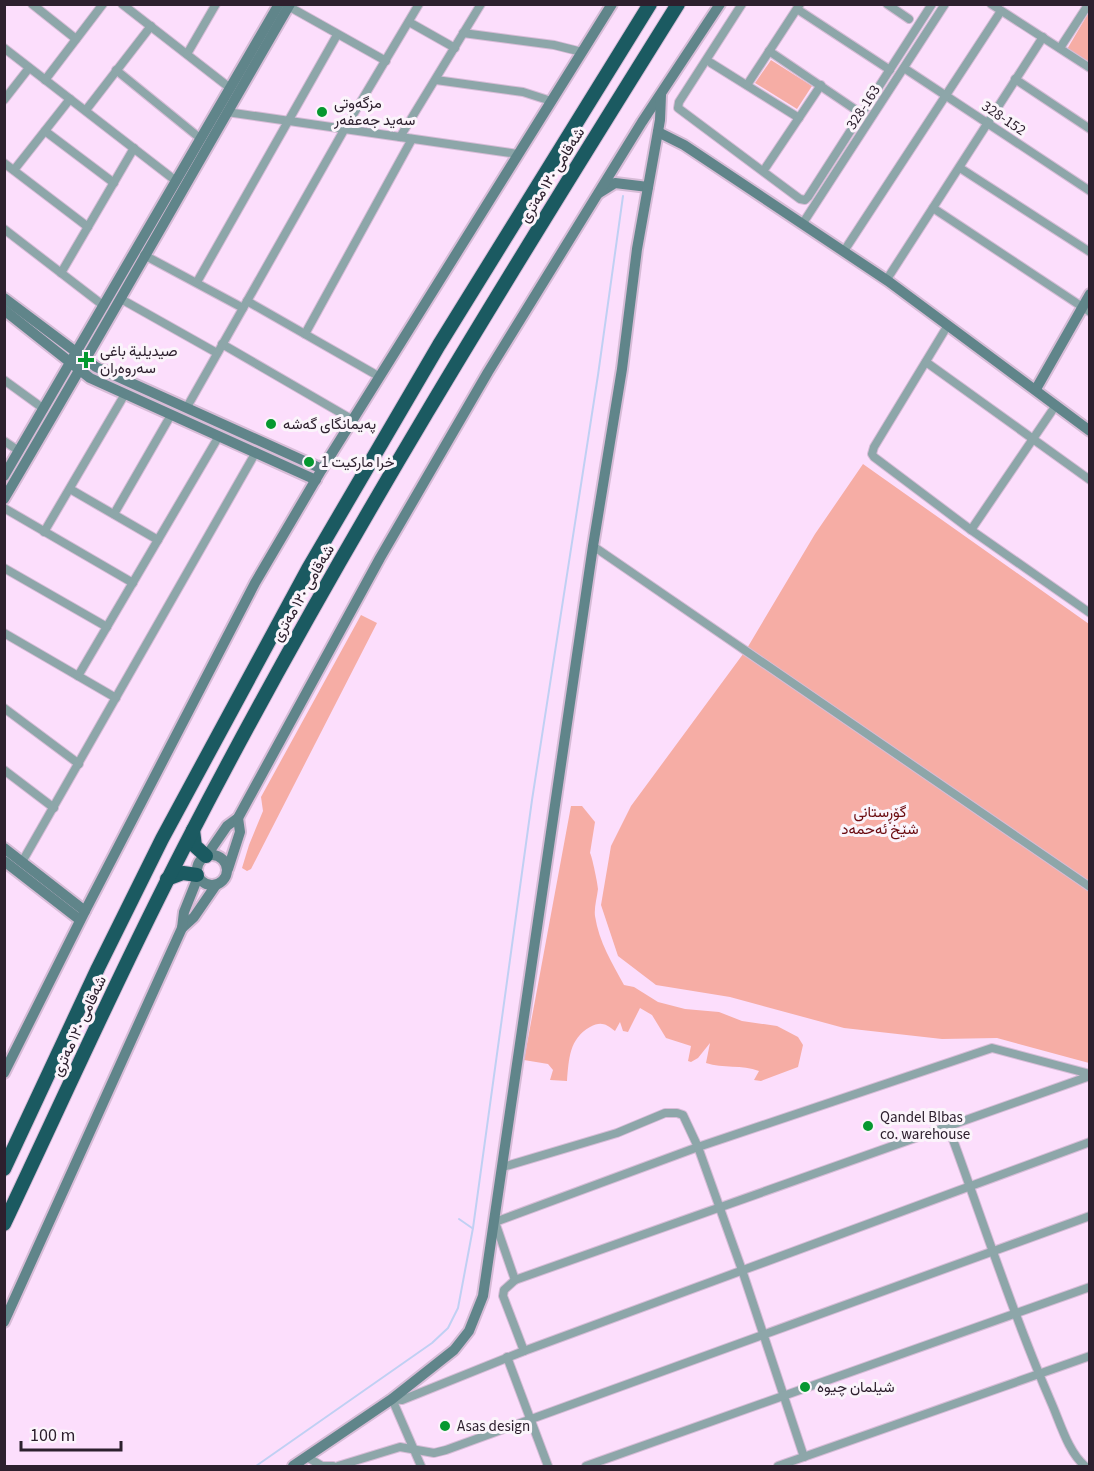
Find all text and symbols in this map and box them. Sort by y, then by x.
street label: 328-163 [841,81,886,134]
place label: مزگەوتی سەید جەعفەر [333,93,415,131]
street label: 328-152 [977,96,1030,141]
marker: مزگەوتی سەید جەعفەر [315,105,329,119]
street label: شەقامی ١٢٠ مەتری [515,123,590,227]
place label: صيديلیة باغی سەروەران [100,341,178,379]
marker: صيديلیة باغی سەروەران [77,351,95,369]
place label: پەیمانگای گەشە [283,414,376,435]
marker: پەیمانگای گەشە [264,417,278,431]
place label: خرا ماركيت 1 [321,452,394,473]
marker: خرا ماركيت 1 [302,455,316,469]
street label: شەقامی ١٢٠ مەتری [267,541,340,646]
park label: گۆڕستانی شێخ ئەحمەد [841,802,919,840]
street label: شەقامی ١٢٠ مەتری [47,972,112,1080]
place label: Qandel Blbas co. warehouse [880,1107,970,1145]
marker: Qandel Blbas co. warehouse [861,1119,875,1133]
place label: شيلمان چیوه [817,1377,895,1398]
marker: شيلمان چیوه [798,1380,812,1394]
scale bar [21,1414,122,1452]
place label: Asas design [457,1416,530,1437]
marker: Asas design [438,1419,452,1433]
text: 100 m [30,1423,75,1448]

